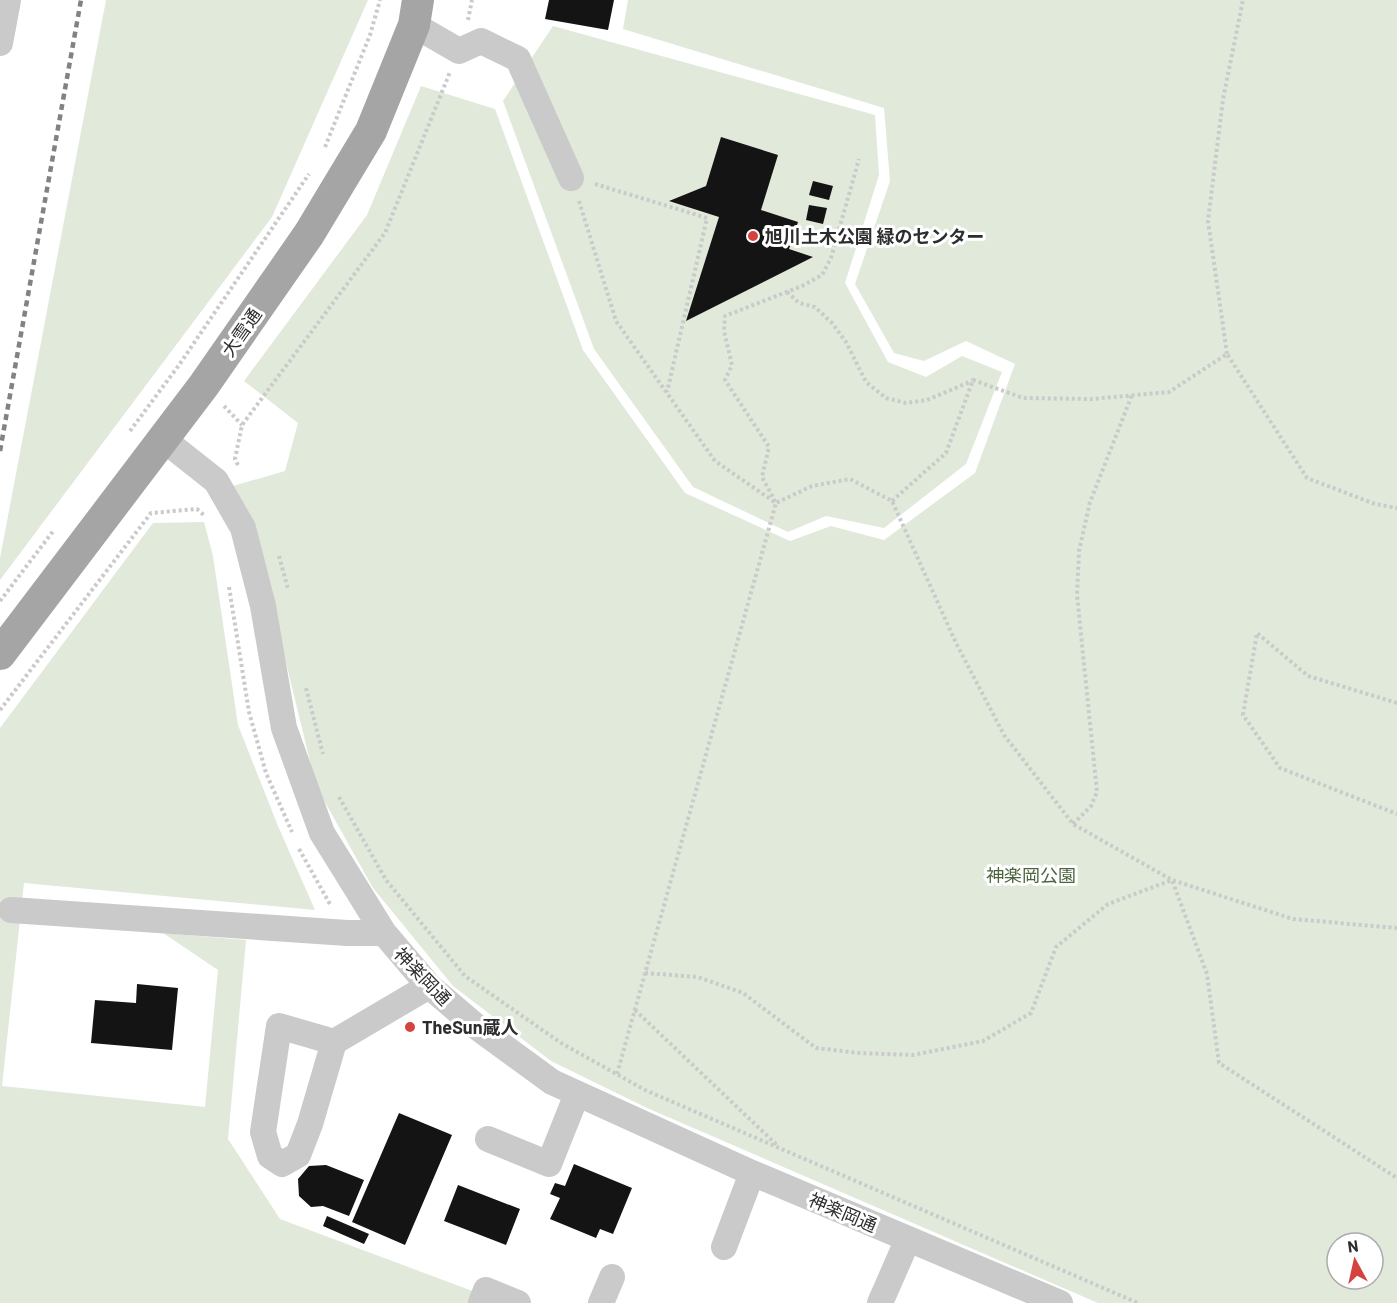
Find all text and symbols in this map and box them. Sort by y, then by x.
place label: 旭川土木公園 緑のセンター [765,225,985,247]
marker: 旭川土木公園 緑のセンター [746,229,760,243]
street label: 大雪通 [217,304,265,360]
park label: 神楽岡公園 [986,864,1076,886]
street label: 神楽岡通 [390,942,456,1010]
place label: TheSun蔵人 [422,1016,519,1038]
marker: TheSun蔵人 [403,1020,417,1034]
street label: 神楽岡通 [806,1188,880,1236]
north arrow [1325,1231,1385,1291]
text: N [1346,1236,1359,1256]

